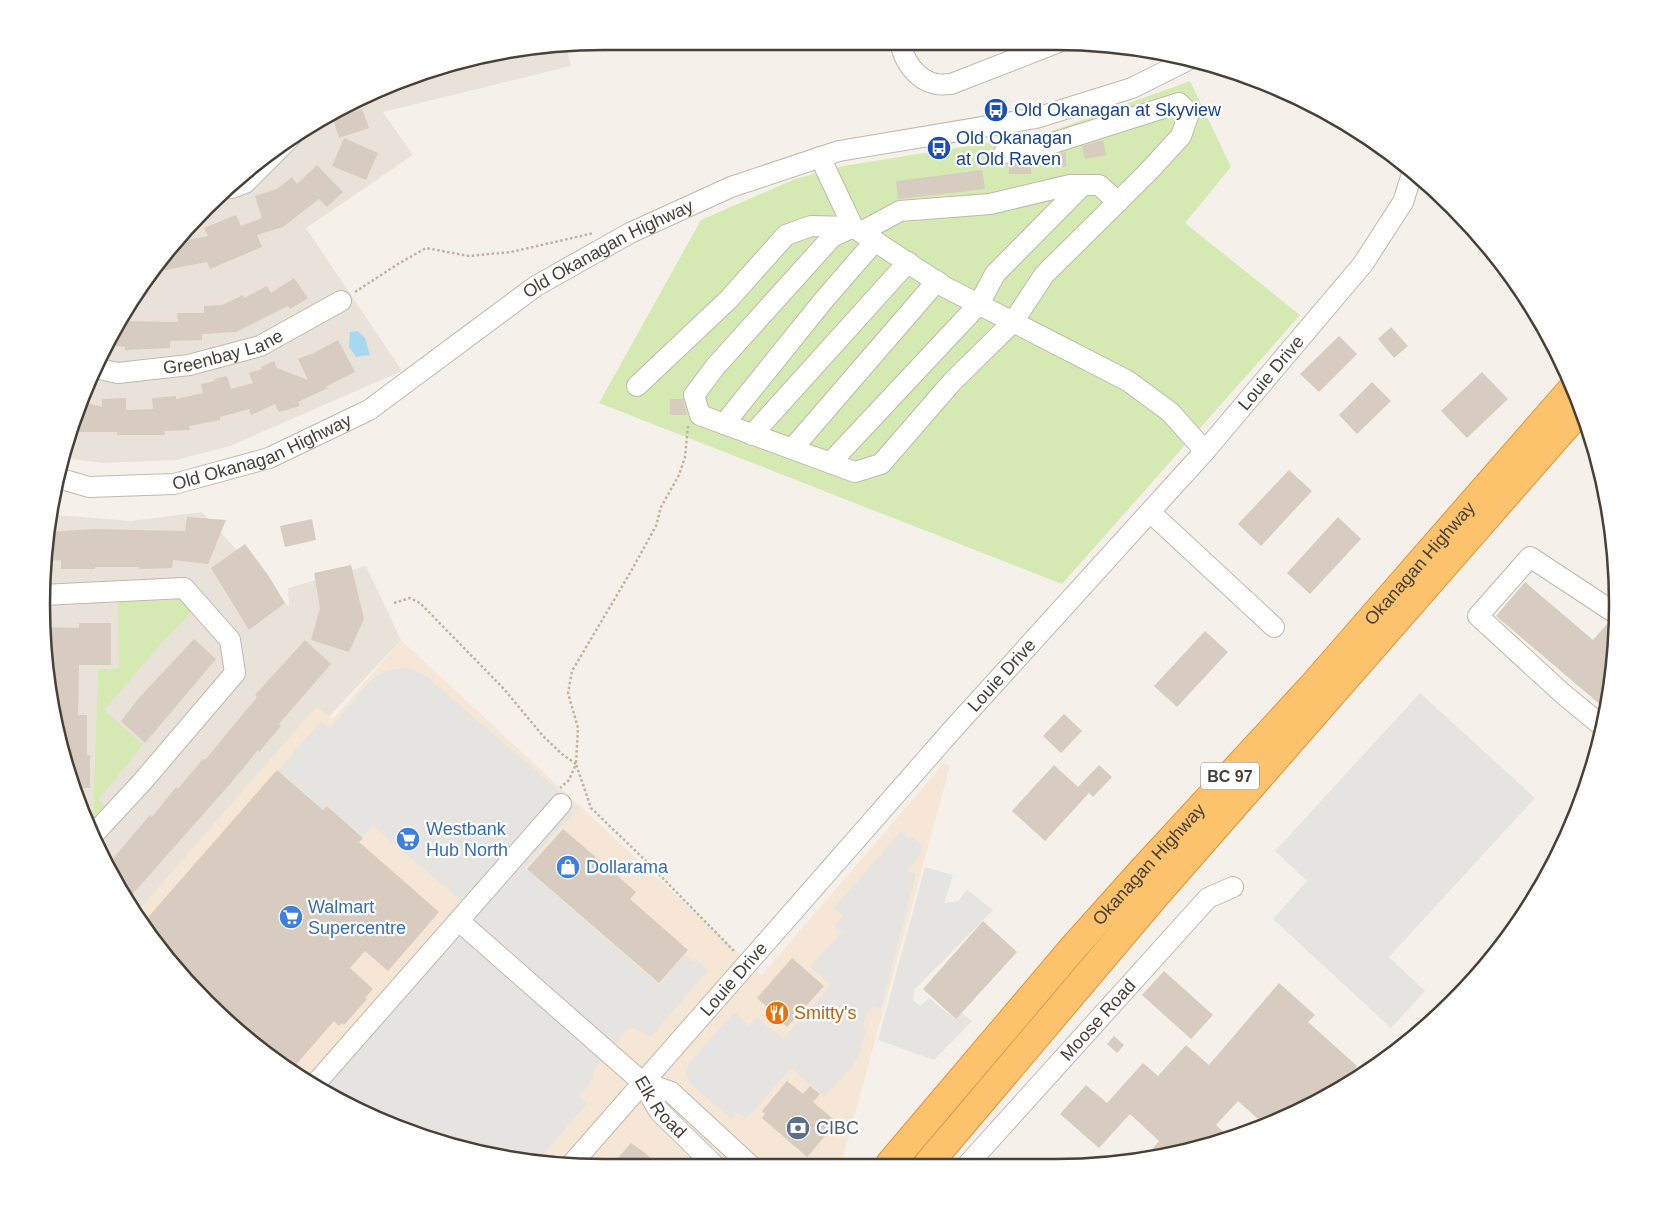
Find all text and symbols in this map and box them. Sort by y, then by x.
bus stop icon: Old Okanagan at Skyview [983,97,1009,123]
place label: Old Okanagan at Skyview [1014,100,1222,120]
place label: Old Okanagan at Old Raven [956,128,1072,169]
bus stop icon: Old Okanagan at Old Raven [926,135,952,161]
street label: Old Okanagan Highway [519,196,696,302]
street label: Greenbay Lane [162,325,286,378]
street label: Louie Drive [1234,332,1308,414]
street label: Old Okanagan Highway [170,410,355,494]
street label: Okanagan Highway [1361,498,1479,629]
street label: Louie Drive [964,635,1040,716]
road number: BC 97 [1201,762,1259,789]
street label: Okanagan Highway [1089,800,1209,929]
place label: Westbank Hub North [426,819,508,860]
supermarket icon: Westbank Hub North [395,826,421,852]
shop icon: Dollarama [555,854,581,880]
place label: Dollarama [586,857,669,877]
place label: Walmart Supercentre [308,897,406,938]
supermarket icon: Walmart Supercentre [278,904,304,930]
street label: Louie Drive [696,938,771,1020]
street label: Moose Road [1056,975,1140,1065]
restaurant icon: Smitty's [764,1000,790,1026]
place label: Smitty's [794,1003,856,1023]
street label: Elk Road [631,1072,690,1142]
bank icon: CIBC [785,1115,811,1141]
place label: CIBC [816,1118,859,1138]

